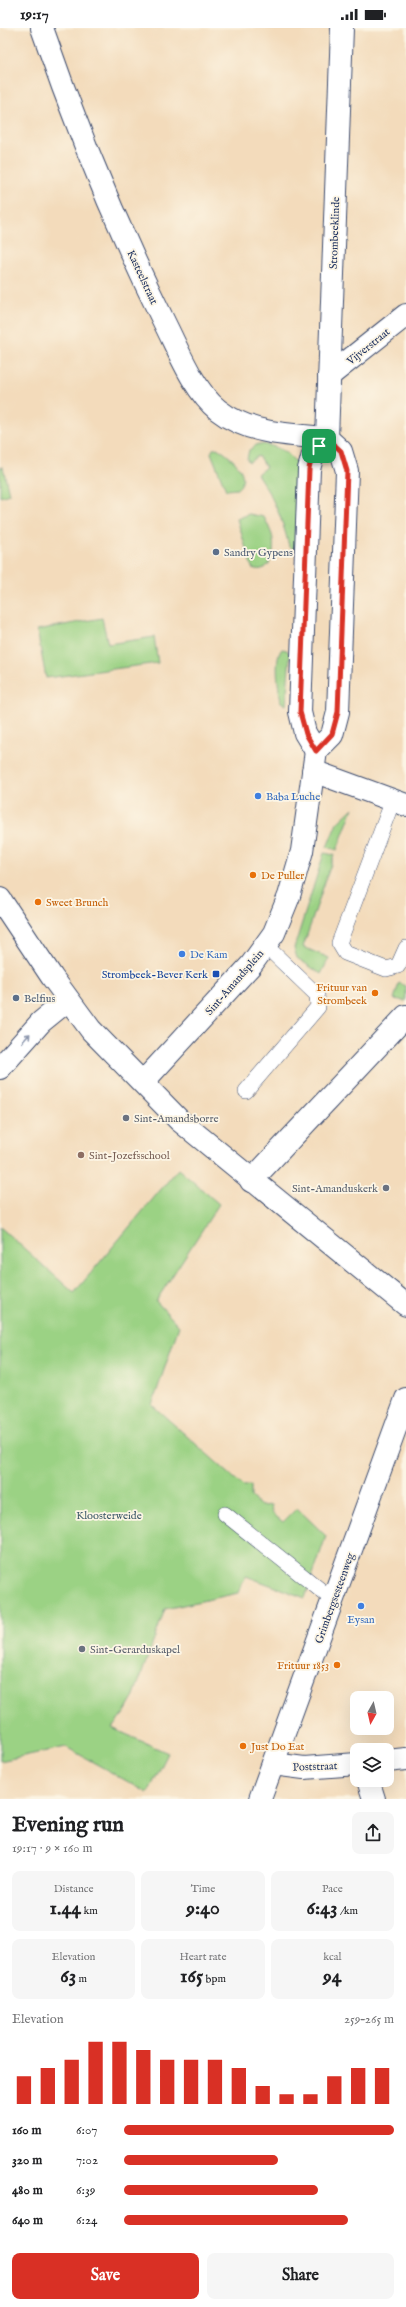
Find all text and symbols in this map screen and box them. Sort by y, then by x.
text: 19:17 [20,5,49,24]
street label: Strombeeklinde [327,197,343,269]
street label: Kasteelstraat [123,248,161,307]
street label: Vijverstraat [343,325,393,369]
pin [302,429,336,463]
icon: arrive [308,435,330,457]
place label: Sandry Gypens [224,546,293,560]
marker: Sandry Gypens [211,547,221,557]
place label: Baba Luche [266,790,320,804]
marker: Baba Luche [253,791,263,801]
place label: De Puller [261,869,304,883]
marker: De Puller [248,870,258,880]
place label: Sweet Brunch [46,896,109,910]
marker: Sweet Brunch [33,897,43,907]
street label: Sint-Amandsplein [202,947,267,1018]
place label: De Kam [190,948,228,962]
marker: De Kam [177,949,187,959]
place label: Strombeek-Bever Kerk [102,968,208,982]
marker: Strombeek-Bever Kerk [211,969,221,979]
place label: Frituur van Strombeek [316,981,367,1008]
marker: Frituur van Strombeek [370,988,380,998]
place label: Belfius [24,992,55,1006]
marker: Belfius [11,993,21,1003]
one-way arrow [21,1034,30,1044]
place label: Sint-Amandsborre [134,1112,218,1126]
marker: Sint-Amandsborre [121,1113,131,1123]
place label: Sint-Jozefsschool [89,1149,170,1163]
marker: Sint-Jozefsschool [76,1150,86,1160]
place label: Sint-Amanduskerk [292,1182,378,1196]
marker: Sint-Amanduskerk [381,1183,391,1193]
park label: Kloosterweide [76,1509,142,1523]
street label: Grimbergsesteenweg [312,1550,358,1646]
marker: Eysan [356,1601,366,1611]
place label: Eysan [347,1613,375,1627]
place label: Sint-Gerarduskapel [90,1643,180,1657]
marker: Sint-Gerarduskapel [77,1644,87,1654]
place label: Frituur 1853 [277,1659,329,1673]
marker: Frituur 1853 [332,1660,342,1670]
north arrow [350,1691,394,1735]
map controls [350,1691,394,1787]
place label: Just Do Eat [249,1740,304,1754]
marker: Just Do Eat [238,1741,248,1751]
button: layers [350,1743,394,1787]
street label: Poststraat [292,1759,338,1775]
text: Evening run [12,1811,124,1839]
button: share [352,1812,394,1854]
text: 19:17 · 9 × 160 m [12,1840,93,1857]
text: Distance [54,1882,94,1896]
text: Time [191,1882,215,1896]
text: Pace [322,1882,343,1896]
text: 1.44 [50,1896,81,1921]
text: 9:40 [186,1896,220,1921]
text: 6:43 [307,1896,338,1921]
text: km [81,1904,98,1918]
text: /km [338,1904,358,1918]
text: Elevation [52,1950,95,1964]
text: Heart rate [180,1950,226,1964]
text: kcal [323,1950,342,1964]
text: 63 [60,1964,76,1989]
text: 165 [180,1964,203,1989]
text: 94 [323,1964,342,1989]
text: m [76,1972,87,1986]
text: bpm [203,1972,226,1986]
text: Elevation [12,2011,64,2028]
text: 259–265 m [344,2011,394,2028]
text: 160 m [12,2122,42,2139]
text: 6:07 [76,2122,97,2139]
text: 320 m [12,2152,42,2169]
text: 7:02 [76,2152,98,2169]
text: 480 m [12,2182,43,2199]
text: 6:39 [76,2182,95,2199]
text: 640 m [12,2212,43,2229]
text: 6:24 [76,2212,97,2229]
button: Save [12,2253,199,2299]
button: Share [207,2253,394,2299]

